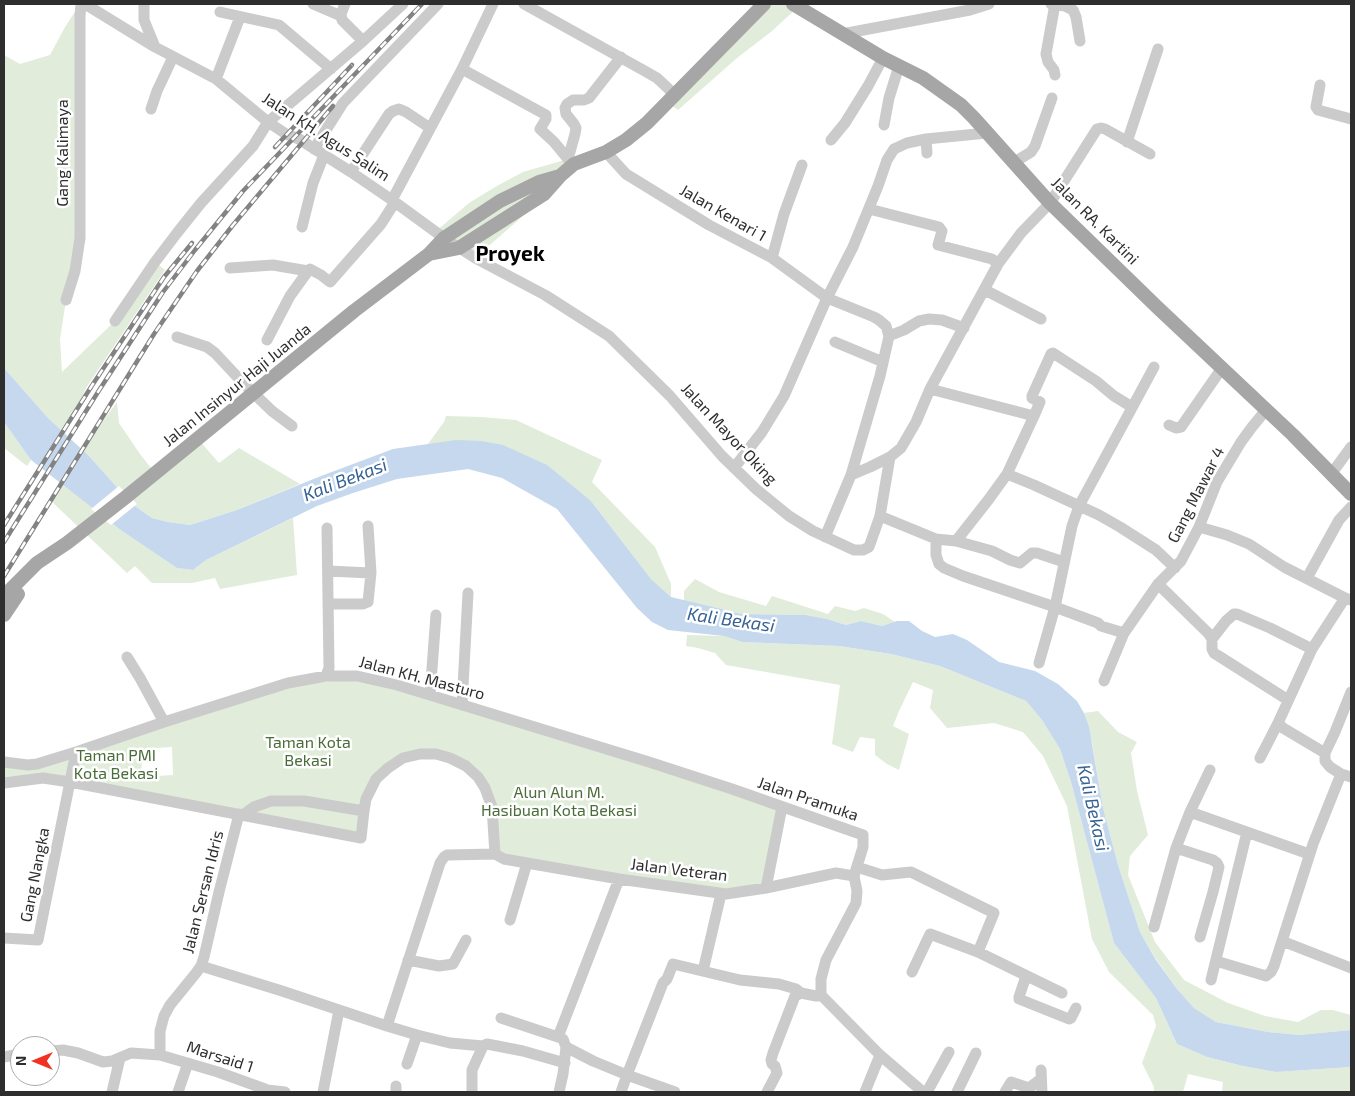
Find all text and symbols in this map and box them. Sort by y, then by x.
street label: Jalan KH. Agus Salim [259,89,393,185]
street label: Gang Kalimaya [53,99,73,207]
street label: Jalan RA. Kartini [1047,173,1143,269]
street label: Jalan Kenari 1 [676,180,770,246]
district label: Proyek [475,241,545,267]
street label: Jalan Insinyur Haji Juanda [159,319,315,451]
street label: Jalan Mayor Oking [677,379,781,489]
street label: Gang Mawar 4 [1164,444,1228,546]
water label: Kali Bekasi [300,454,390,506]
water label: Kali Bekasi [686,603,776,637]
street label: Jalan KH. Masturo [357,652,487,704]
park label: Taman Kota Bekasi [265,733,351,771]
park label: Taman PMI Kota Bekasi [74,746,158,784]
water label: Kali Bekasi [1073,763,1113,853]
street label: Jalan Pramuka [755,773,861,825]
park label: Alun Alun M. Hasibuan Kota Bekasi [481,783,637,821]
street label: Gang Nangka [16,826,54,924]
street label: Jalan Sersan Idris [178,828,228,956]
street label: Jalan Veteran [629,855,729,885]
north arrow [10,1036,60,1086]
street label: Marsaid 1 [184,1037,256,1077]
text: N [12,1056,29,1066]

